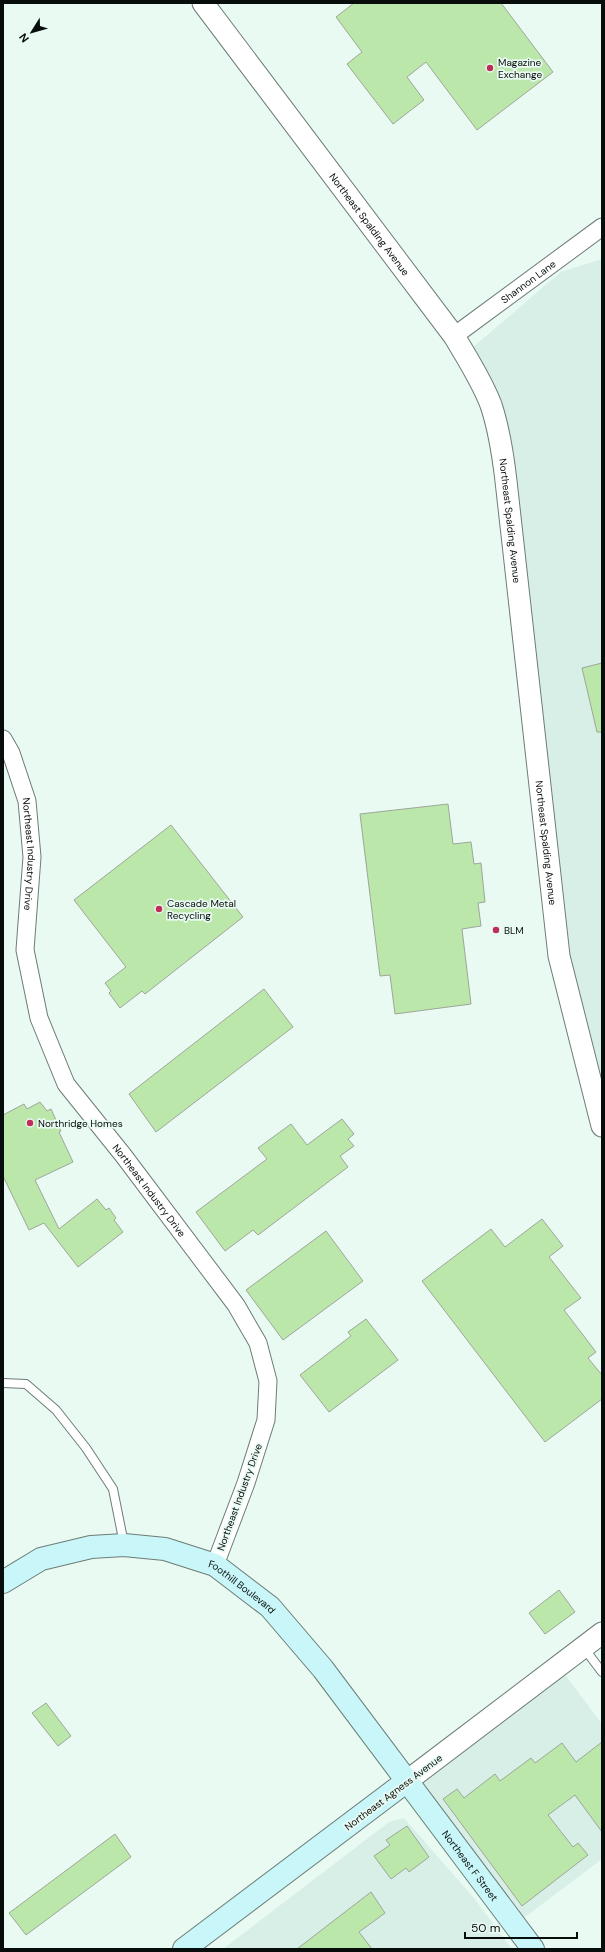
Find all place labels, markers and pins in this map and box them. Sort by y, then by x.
place label: Magazine Exchange [498,56,542,81]
marker: Magazine Exchange [485,63,495,73]
place label: Cascade Metal Recycling [167,897,236,922]
marker: Cascade Metal Recycling [154,904,164,914]
place label: BLM [504,924,524,937]
marker: BLM [491,925,501,935]
place label: Northridge Homes [38,1117,123,1130]
marker: Northridge Homes [25,1118,35,1128]

